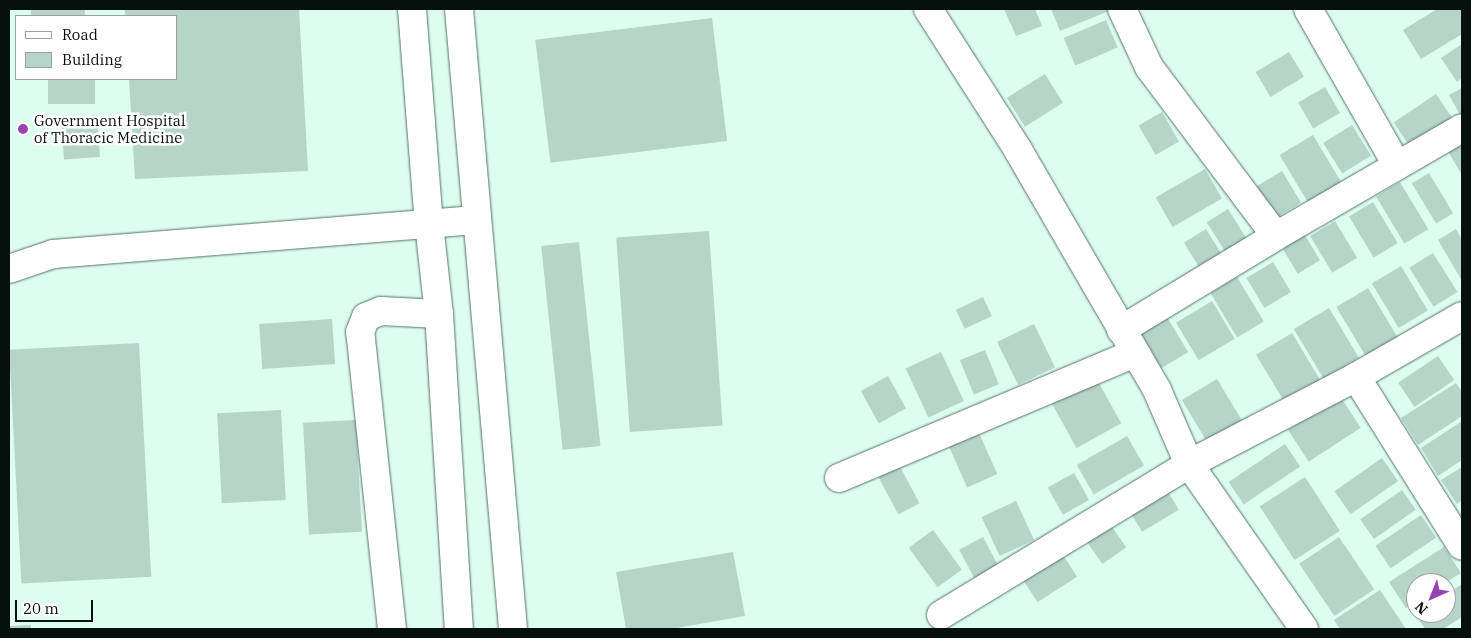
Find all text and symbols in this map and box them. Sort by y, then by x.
legend [15,15,178,80]
text: Road [62,25,98,44]
text: Building [62,50,122,69]
place label: Government Hospital of Thoracic Medicine [34,111,185,146]
marker: Government Hospital of Thoracic Medicine [16,122,30,136]
north arrow [1406,573,1456,623]
scale bar [18,590,95,622]
text: N [1411,598,1432,618]
text: 20 m [23,599,59,618]

